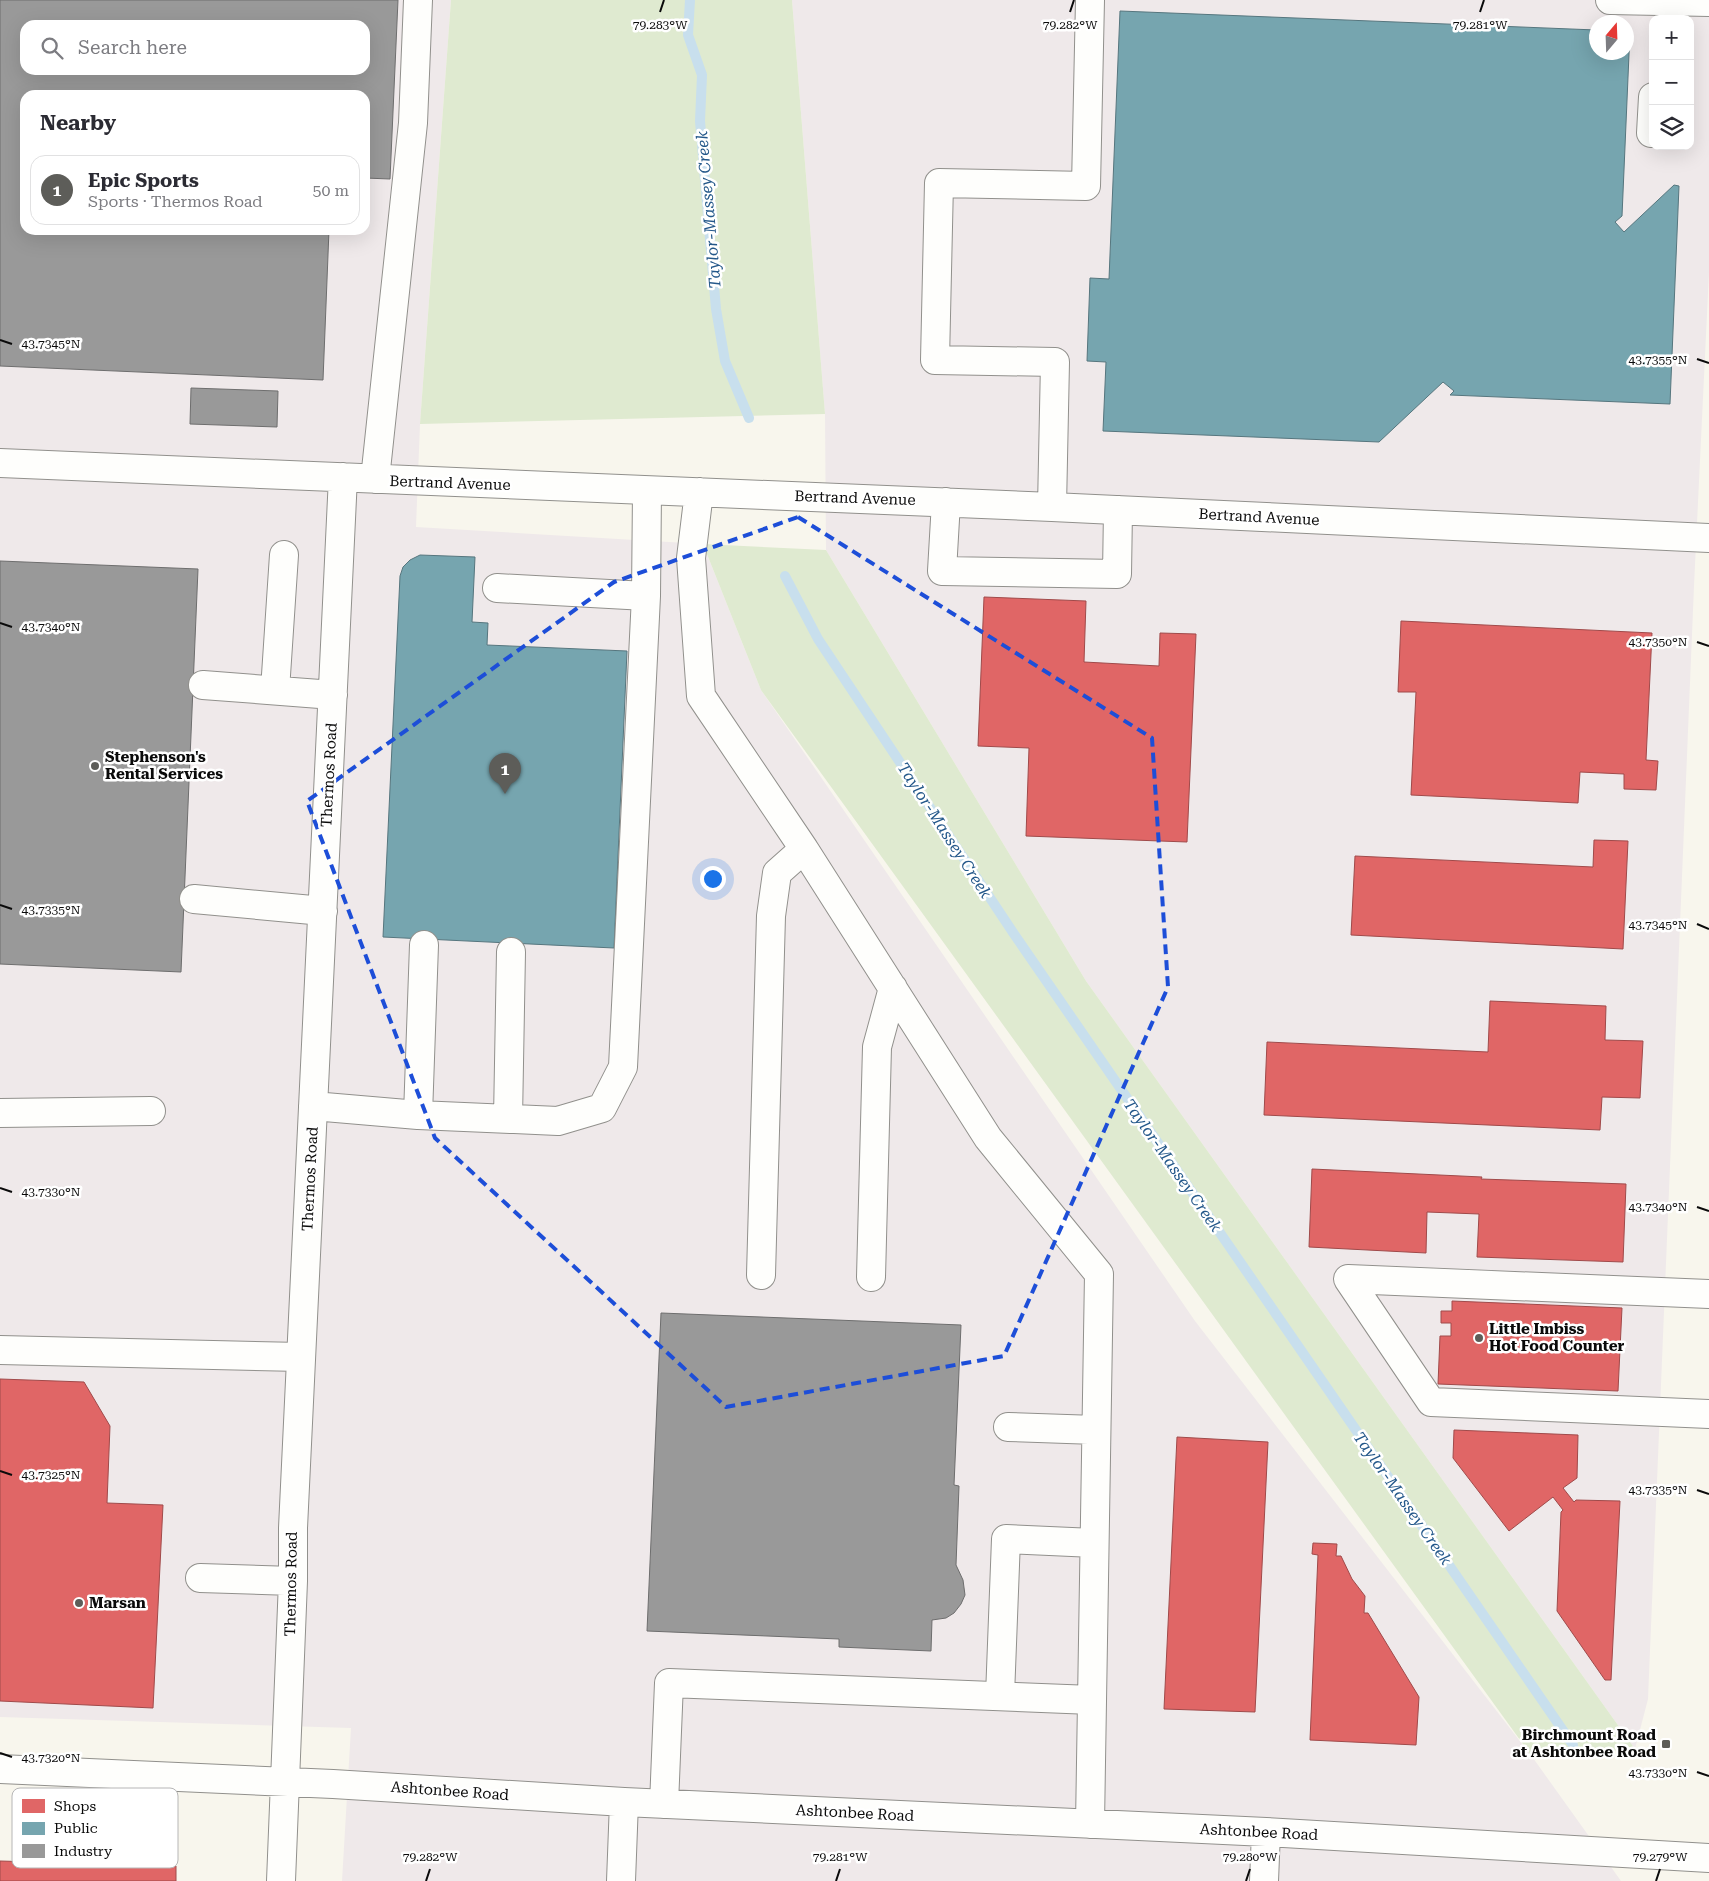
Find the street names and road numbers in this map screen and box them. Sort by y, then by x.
street label: Bertrand Avenue [389,472,511,494]
street label: Bertrand Avenue [794,487,916,509]
street label: Bertrand Avenue [1198,505,1320,529]
street label: Thermos Road [317,722,341,828]
street label: Thermos Road [298,1126,322,1232]
street label: Thermos Road [281,1531,301,1637]
street label: Ashtonbee Road [390,1778,510,1804]
street label: Ashtonbee Road [795,1801,915,1825]
street label: Ashtonbee Road [1199,1820,1319,1844]

